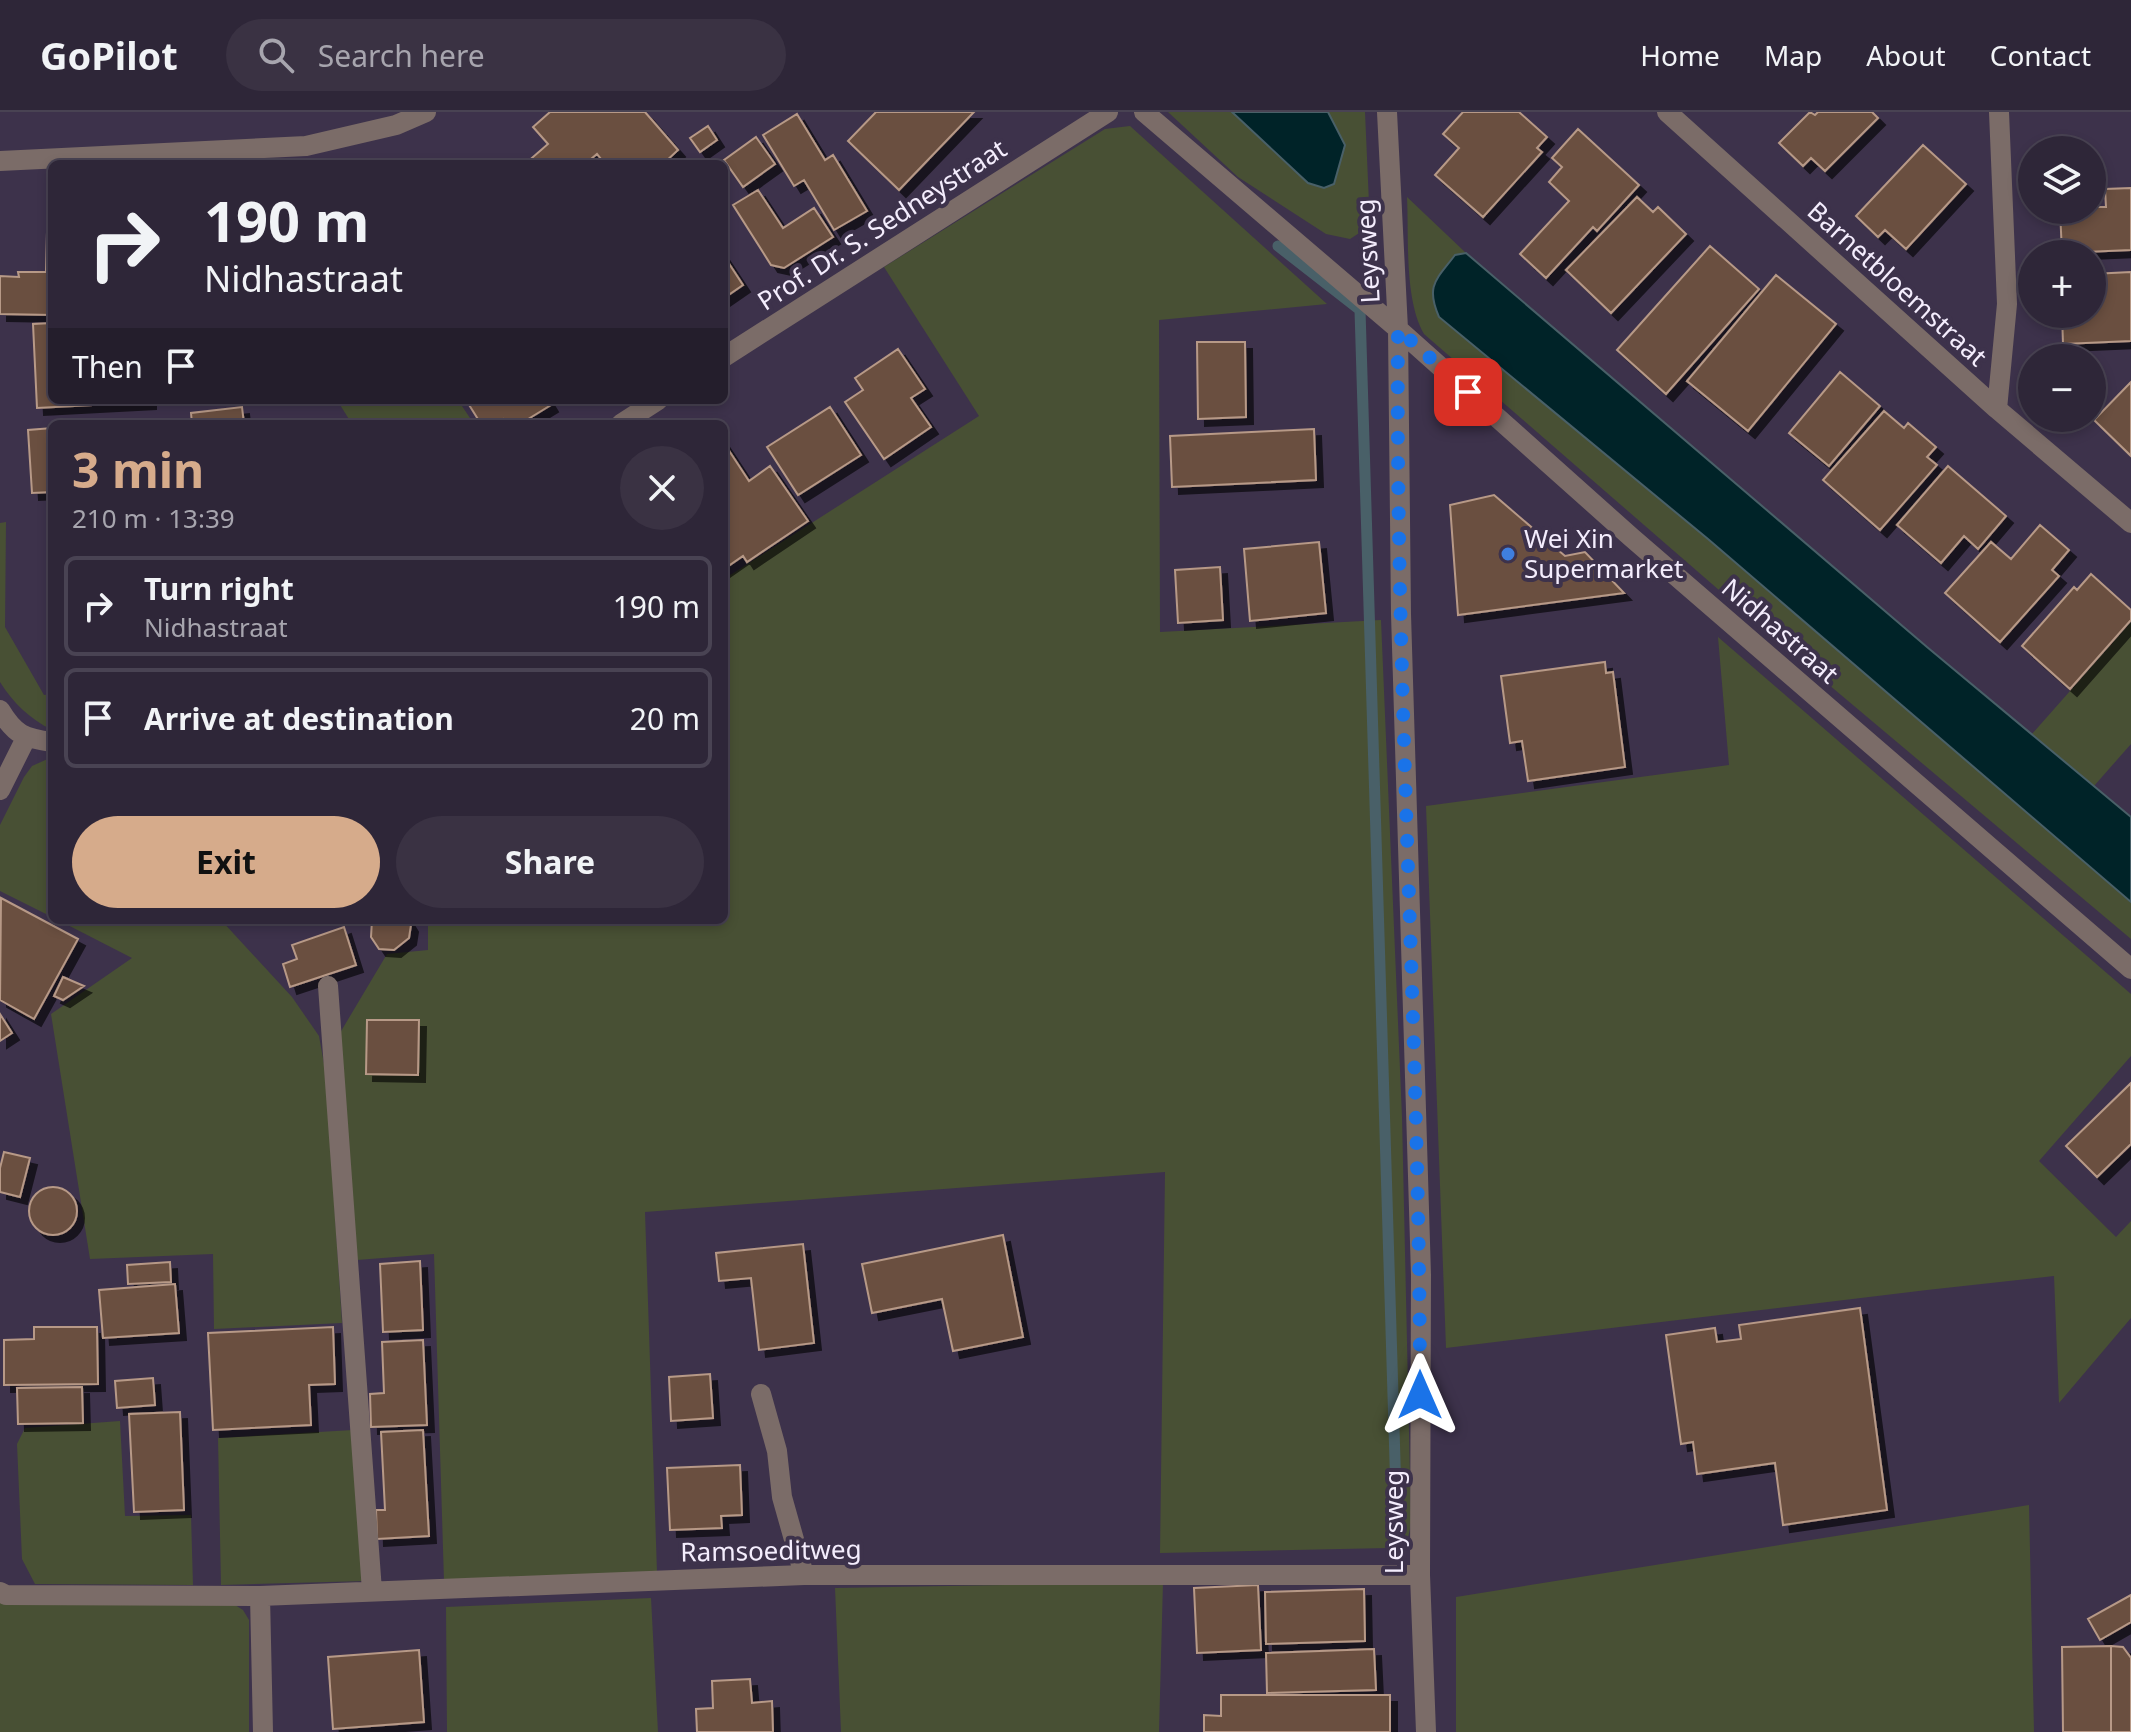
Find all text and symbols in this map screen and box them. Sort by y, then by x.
search box [226,19,786,91]
text: GoPilot [40,29,178,81]
icon: search [254,33,298,77]
text: Search here [318,35,485,76]
text: Home [1640,36,1720,74]
text: Map [1764,36,1822,74]
text: About [1866,36,1946,74]
text: Contact [1990,36,2091,74]
street label: Prof. Dr. S. Sedneystraat [750,130,1013,318]
map controls [2018,136,2106,432]
button: layers [2018,136,2106,224]
text: 190 m [204,182,369,258]
icon: right [72,192,176,296]
street label: Barnetbloemstraat [1800,193,1995,374]
street label: Leysweg [1346,198,1388,304]
button: + [2018,240,2106,328]
text: Nidhastraat [204,254,403,303]
icon: arrive [159,344,203,388]
button: − [2018,344,2106,432]
text: Then [72,346,143,387]
pin [1434,358,1502,426]
icon: arrive [1446,370,1490,414]
text: 3 min [72,437,204,502]
button: close [620,446,704,530]
text: 210 m · 13:39 [72,500,235,536]
place label: Wei Xin Supermarket [1524,520,1683,586]
marker: Wei Xin Supermarket [1499,545,1517,563]
text: Turn right [144,568,294,609]
street label: Nidhastraat [1715,570,1847,691]
icon: right [76,584,120,628]
text: 190 m [613,586,700,627]
text: Nidhastraat [144,609,288,645]
icon: arrive [76,696,120,740]
text: Arrive at destination [144,698,454,739]
text: 20 m [630,698,700,739]
button: Exit [72,816,380,908]
button: Share [396,816,704,908]
position arrow [1378,1353,1462,1437]
street label: Leysweg [1375,1470,1411,1574]
street label: Ramsoeditweg [680,1530,862,1570]

